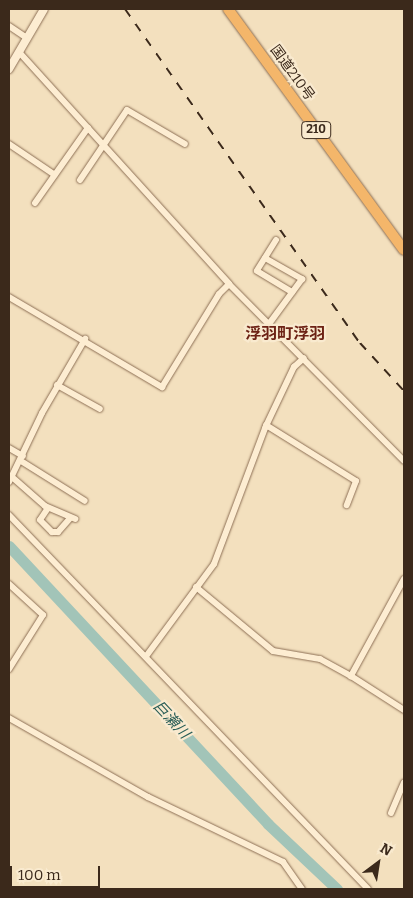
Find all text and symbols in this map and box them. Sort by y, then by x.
street label: 国道210号 [266,42,318,104]
road number: 210 [301,120,331,140]
district label: 浮羽町浮羽 [245,324,325,344]
water label: 巨瀬川 [149,697,193,743]
north arrow [353,838,403,888]
text: N [377,840,395,860]
scale bar [12,856,102,888]
text: 100 m [18,866,61,884]

